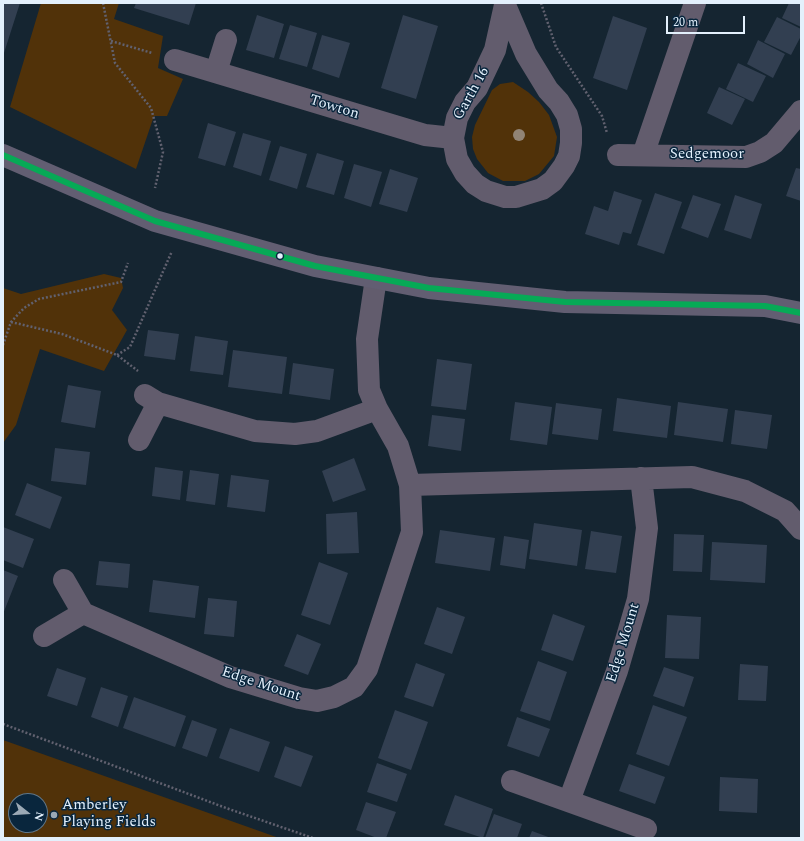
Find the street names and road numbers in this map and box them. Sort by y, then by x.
street label: Garth 16 [450,64,494,124]
street label: Towton [307,92,361,124]
street label: Sedgemoor [670,146,744,164]
street label: Edge Mount [603,601,645,685]
street label: Edge Mount [219,664,303,706]

